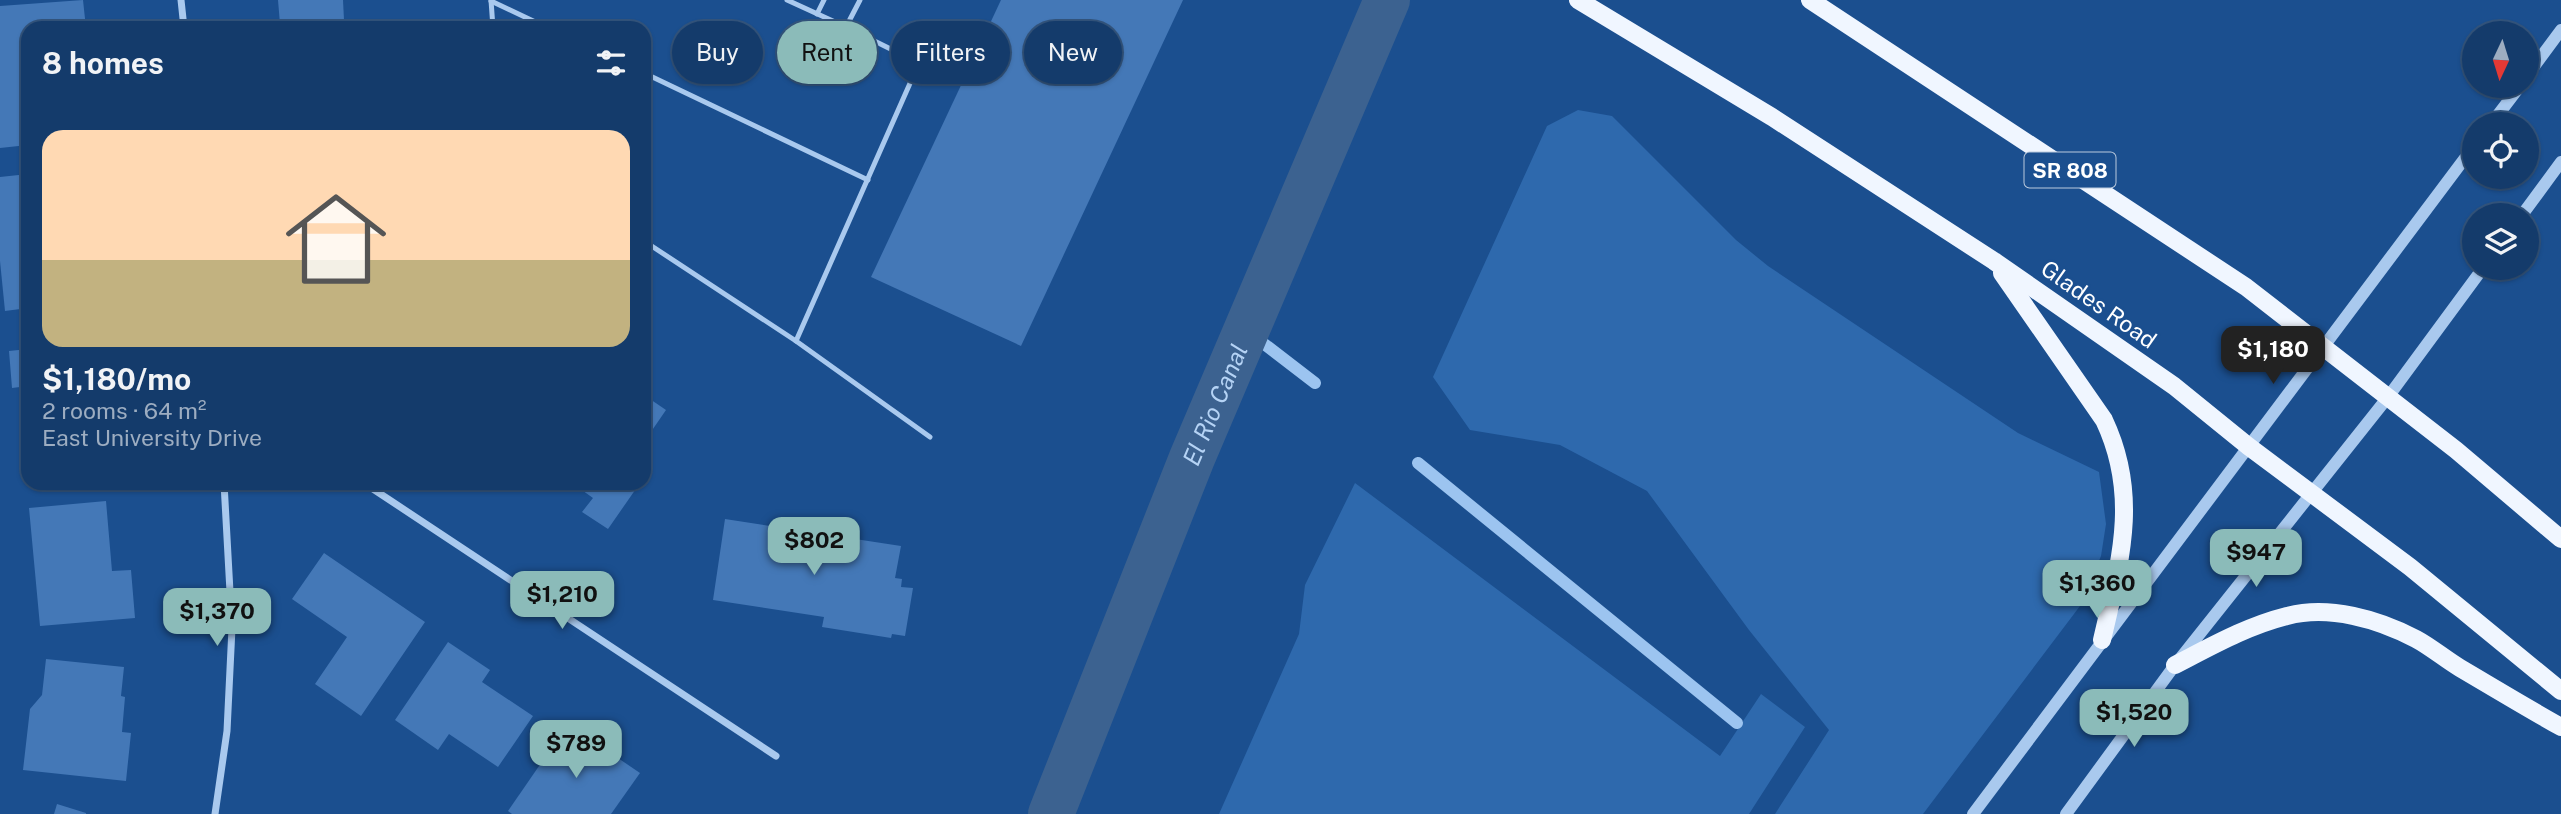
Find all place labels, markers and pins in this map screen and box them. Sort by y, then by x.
pin: $1,180 [2216,326,2330,386]
pin: $802 [773,518,855,577]
pin: $947 [2215,530,2297,589]
pin: $1,360 [2040,560,2154,620]
pin: $1,210 [505,572,619,631]
pin: $1,370 [160,588,274,648]
pin: $1,520 [2077,690,2191,749]
pin: $789 [535,720,617,780]

